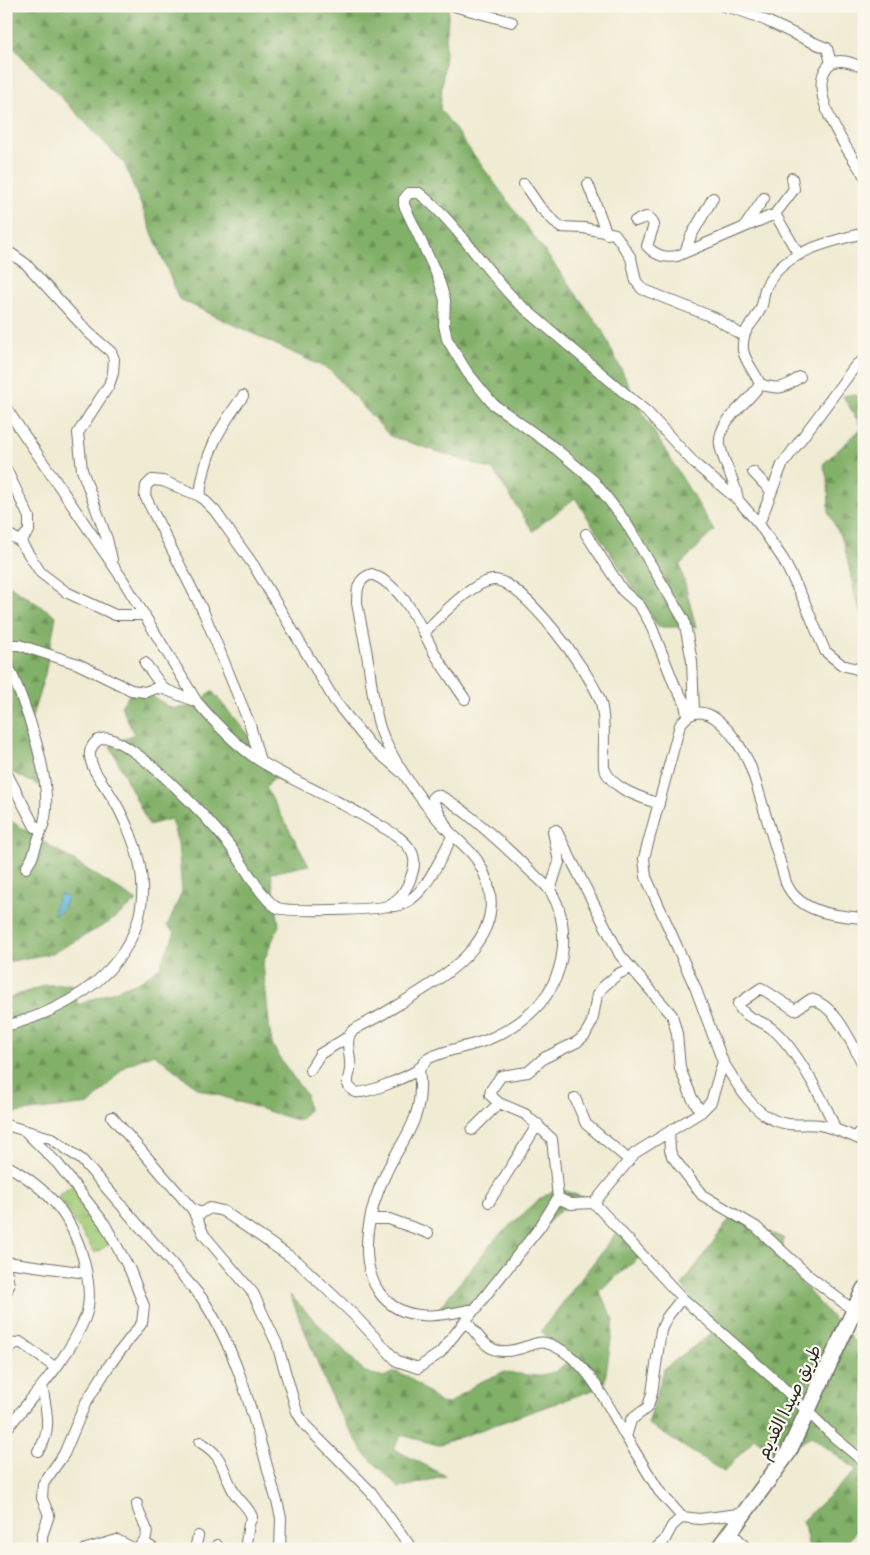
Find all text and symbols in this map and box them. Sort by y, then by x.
street label: طريق صيدا القديم [752,1341,829,1464]

